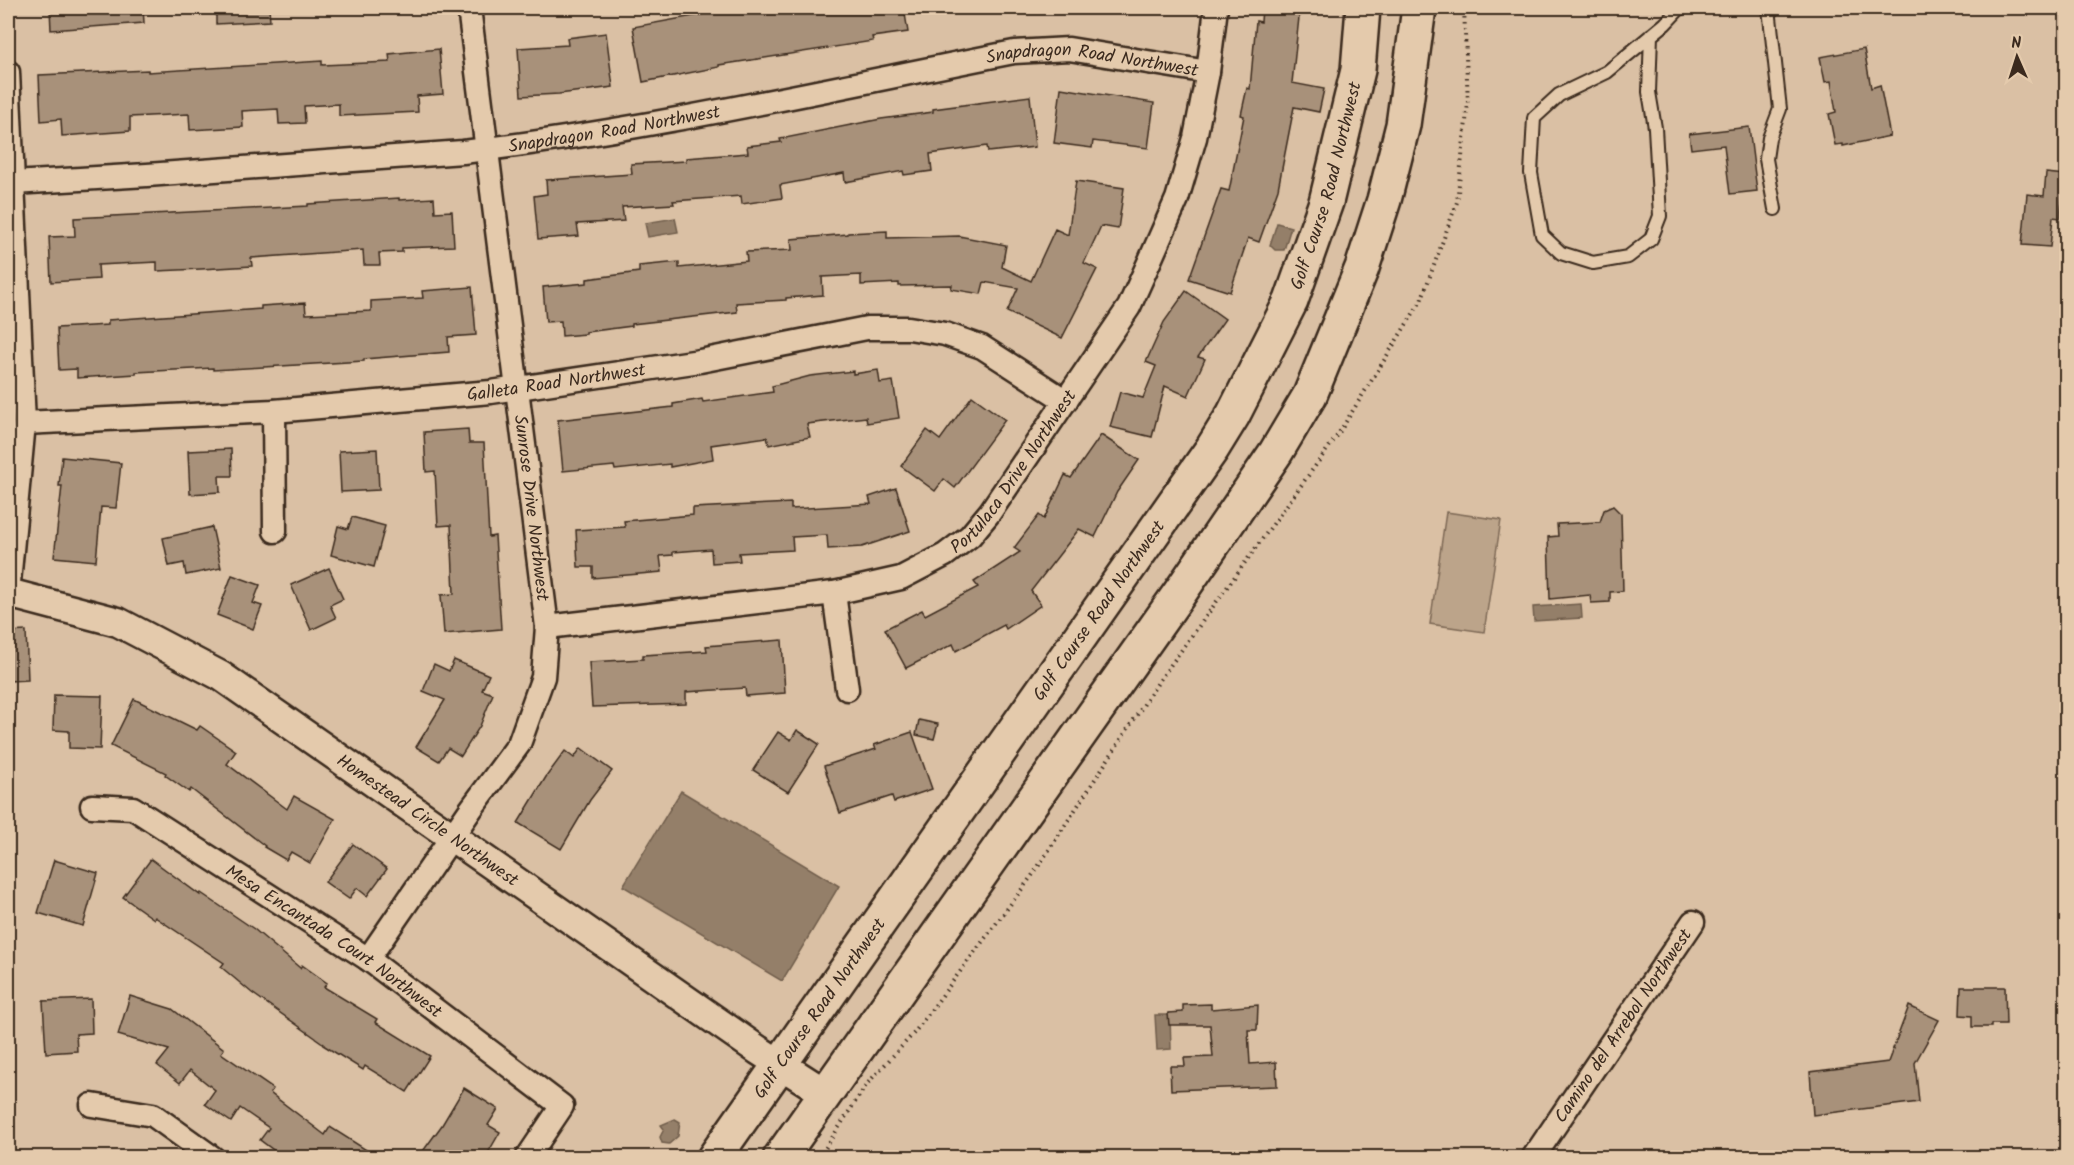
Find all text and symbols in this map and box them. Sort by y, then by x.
north arrow [1987,27,2047,87]
text: N [2011,31,2022,56]
street label: Snapdragon Road Northwest [984,36,1201,86]
street label: Golf Course Road Northwest [1283,78,1371,294]
street label: Snapdragon Road Northwest [507,98,724,162]
street label: Galleta Road Northwest [466,356,649,410]
street label: Portulaca Drive Northwest [945,383,1085,562]
street label: Sunrose Drive Northwest [505,413,556,604]
street label: Golf Course Road Northwest [1026,514,1174,708]
street label: Homestead Circle Northwest [330,747,525,896]
street label: Mesa Encantada Court Northwest [219,858,449,1027]
street label: Golf Course Road Northwest [747,912,895,1106]
street label: Camino del Arrebol Northwest [1548,922,1701,1130]

